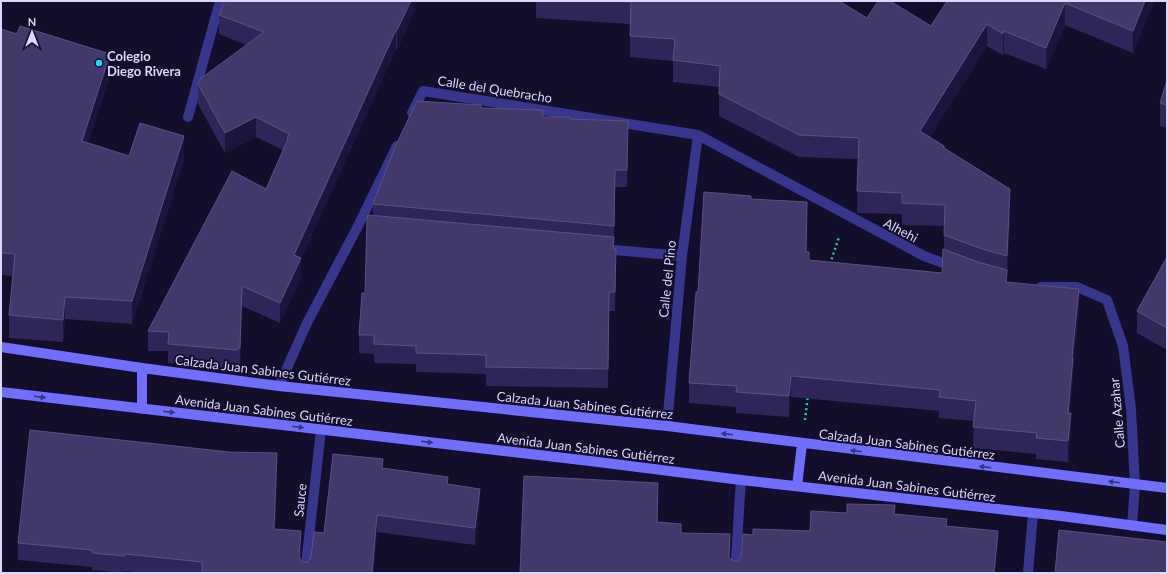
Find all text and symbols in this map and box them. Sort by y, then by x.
north arrow [12,12,52,52]
text: N [28,15,36,28]
place label: Colegio Diego Rivera [107,48,181,79]
marker: Colegio Diego Rivera [94,58,104,68]
street label: Calle del Quebracho [437,72,553,106]
street label: Alhehi [881,214,921,246]
street label: Calle del Pino [655,240,679,318]
street label: Calzada Juan Sabines Gutiérrez [174,351,352,389]
street label: Calle Azahar [1106,377,1128,449]
street label: Calzada Juan Sabines Gutiérrez [496,388,674,422]
street label: Avenida Juan Sabines Gutiérrez [174,391,354,429]
one-way arrow [34,393,46,400]
one-way arrow [163,409,175,415]
one-way arrow [292,424,304,430]
street label: Calzada Juan Sabines Gutiérrez [818,425,996,463]
street label: Avenida Juan Sabines Gutiérrez [496,429,676,467]
one-way arrow [721,431,733,437]
one-way arrow [421,439,433,445]
one-way arrow [850,447,862,454]
one-way arrow [979,463,991,470]
street label: Avenida Juan Sabines Gutiérrez [817,467,997,505]
one-way arrow [1108,479,1120,486]
street label: Sauce [290,482,310,518]

